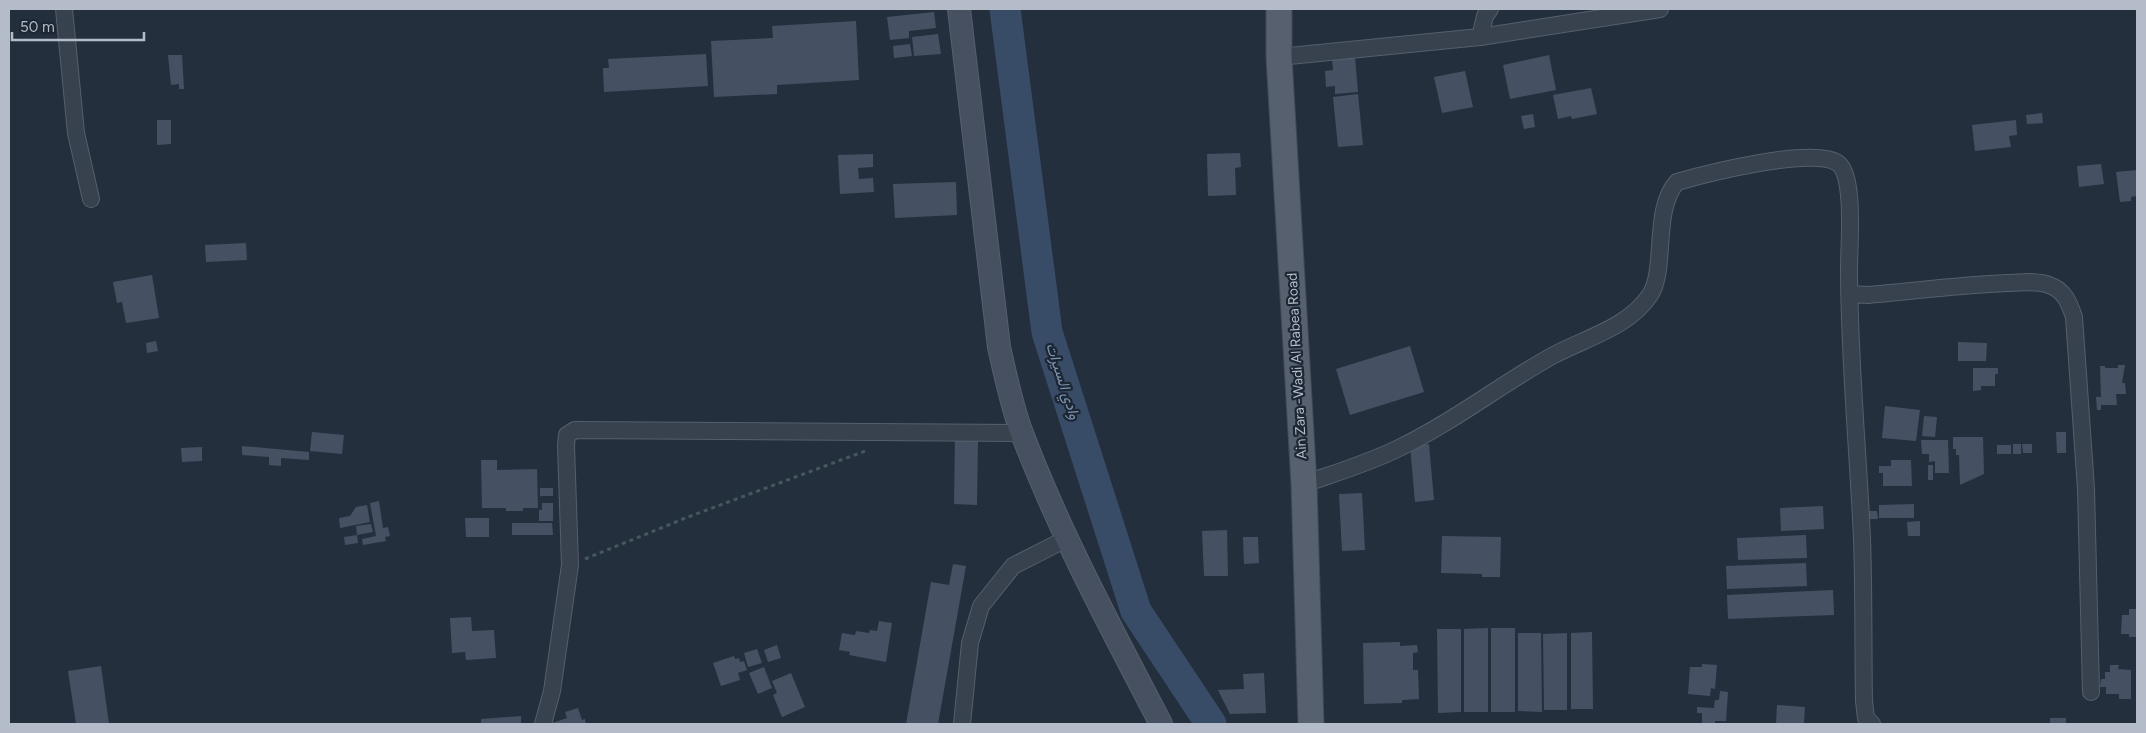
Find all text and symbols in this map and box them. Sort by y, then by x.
scale bar [12,10,145,42]
text: 50 m [20,18,55,36]
street label: Ain Zara -Wadi Al Rabea Road [1284,272,1310,460]
water label: وادي السيرات [1039,340,1084,423]

